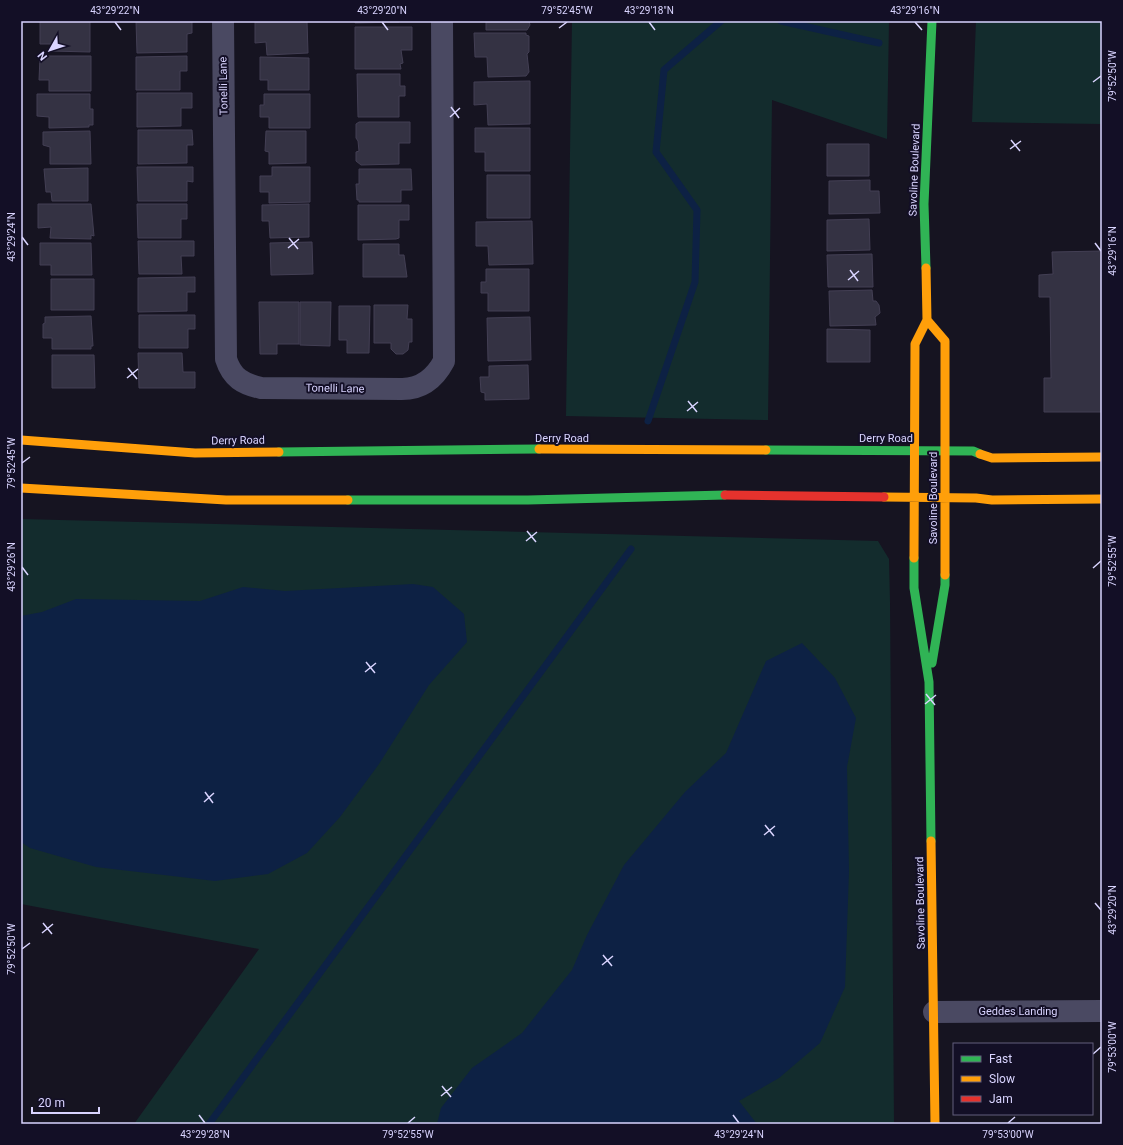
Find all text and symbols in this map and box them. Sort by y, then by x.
text: 43°29'22"N [90,5,140,16]
text: 43°29'20"N [357,5,407,16]
text: 79°52'45"W [541,5,593,16]
text: 43°29'18"N [624,5,674,16]
text: 43°29'16"N [890,5,940,16]
north arrow [30,30,70,70]
text: N [35,49,50,63]
text: 79°52'50"W [1107,50,1118,102]
street label: Tonelli Lane [216,56,231,115]
street label: Savoline Boulevard [906,123,923,217]
text: 43°29'24"N [6,212,17,262]
text: 43°29'16"N [1107,226,1118,276]
street label: Tonelli Lane [305,381,365,396]
street label: Derry Road [535,432,589,445]
street label: Derry Road [859,432,913,445]
street label: Derry Road [211,434,265,447]
text: 79°52'45"W [6,437,17,489]
street label: Savoline Boulevard [927,452,940,544]
text: 79°52'55"W [1107,535,1118,587]
text: 43°29'26"N [6,542,17,592]
street label: Savoline Boulevard [913,857,928,949]
text: 43°29'20"N [1107,885,1118,935]
text: 79°52'50"W [6,923,17,975]
street label: Geddes Landing [978,1005,1058,1018]
text: 79°53'00"W [1107,1021,1118,1073]
legend [953,1043,1093,1115]
text: Fast [989,1052,1012,1066]
text: Slow [989,1072,1015,1086]
scale bar [32,1089,99,1115]
text: Jam [989,1092,1013,1106]
text: 20 m [38,1096,65,1110]
text: 43°29'28"N [180,1129,230,1140]
text: 79°52'55"W [382,1129,434,1140]
text: 43°29'24"N [714,1129,764,1140]
text: 79°53'00"W [982,1129,1034,1140]

